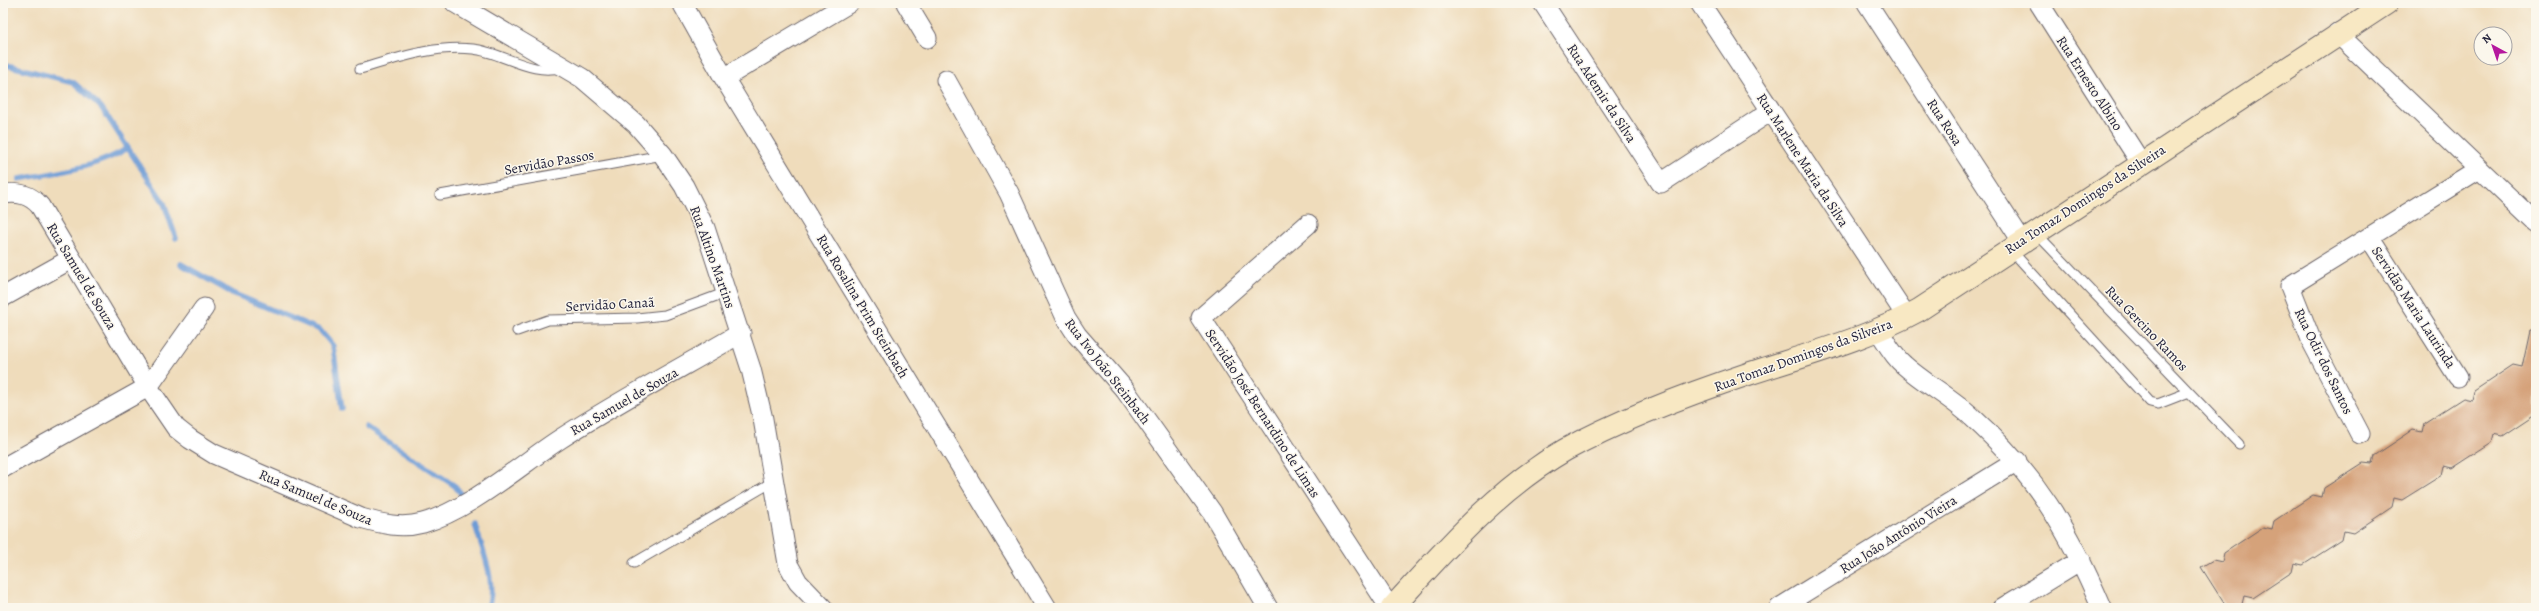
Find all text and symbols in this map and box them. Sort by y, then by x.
north arrow [2473,26,2513,66]
text: N [2479,30,2495,47]
street label: Rua Ernesto Albino [2052,32,2127,134]
street label: Rua Ademir da Silva [1562,40,1641,147]
street label: Rua Marlene Maria da Silva [1752,90,1853,231]
street label: Rua Rosa [1922,95,1967,150]
street label: Rua Tomaz Domingos da Silveira [2001,140,2170,259]
street label: Servidão Passos [503,145,595,180]
street label: Rua Altino Martins [685,203,740,311]
street label: Rua Samuel de Souza [42,219,121,334]
street label: Rua Rosalina Prim Steinbach [812,231,913,382]
street label: Servidão Maria Laurinda [2367,243,2460,372]
street label: Rua Gercino Ramos [2101,281,2192,375]
street label: Servidão Canaã [565,293,655,316]
street label: Rua Odir dos Santos [2290,305,2357,417]
street label: Rua Ivo João Steinbach [1060,314,1155,429]
street label: Rua Tomaz Domingos da Silveira [1712,314,1895,397]
street label: Servidão José Bernardino de Limas [1201,325,1325,502]
street label: Rua Samuel de Souza [567,363,682,440]
street label: Rua Samuel de Souza [256,465,376,530]
street label: Rua João Antônio Vieira [1836,490,1961,578]

